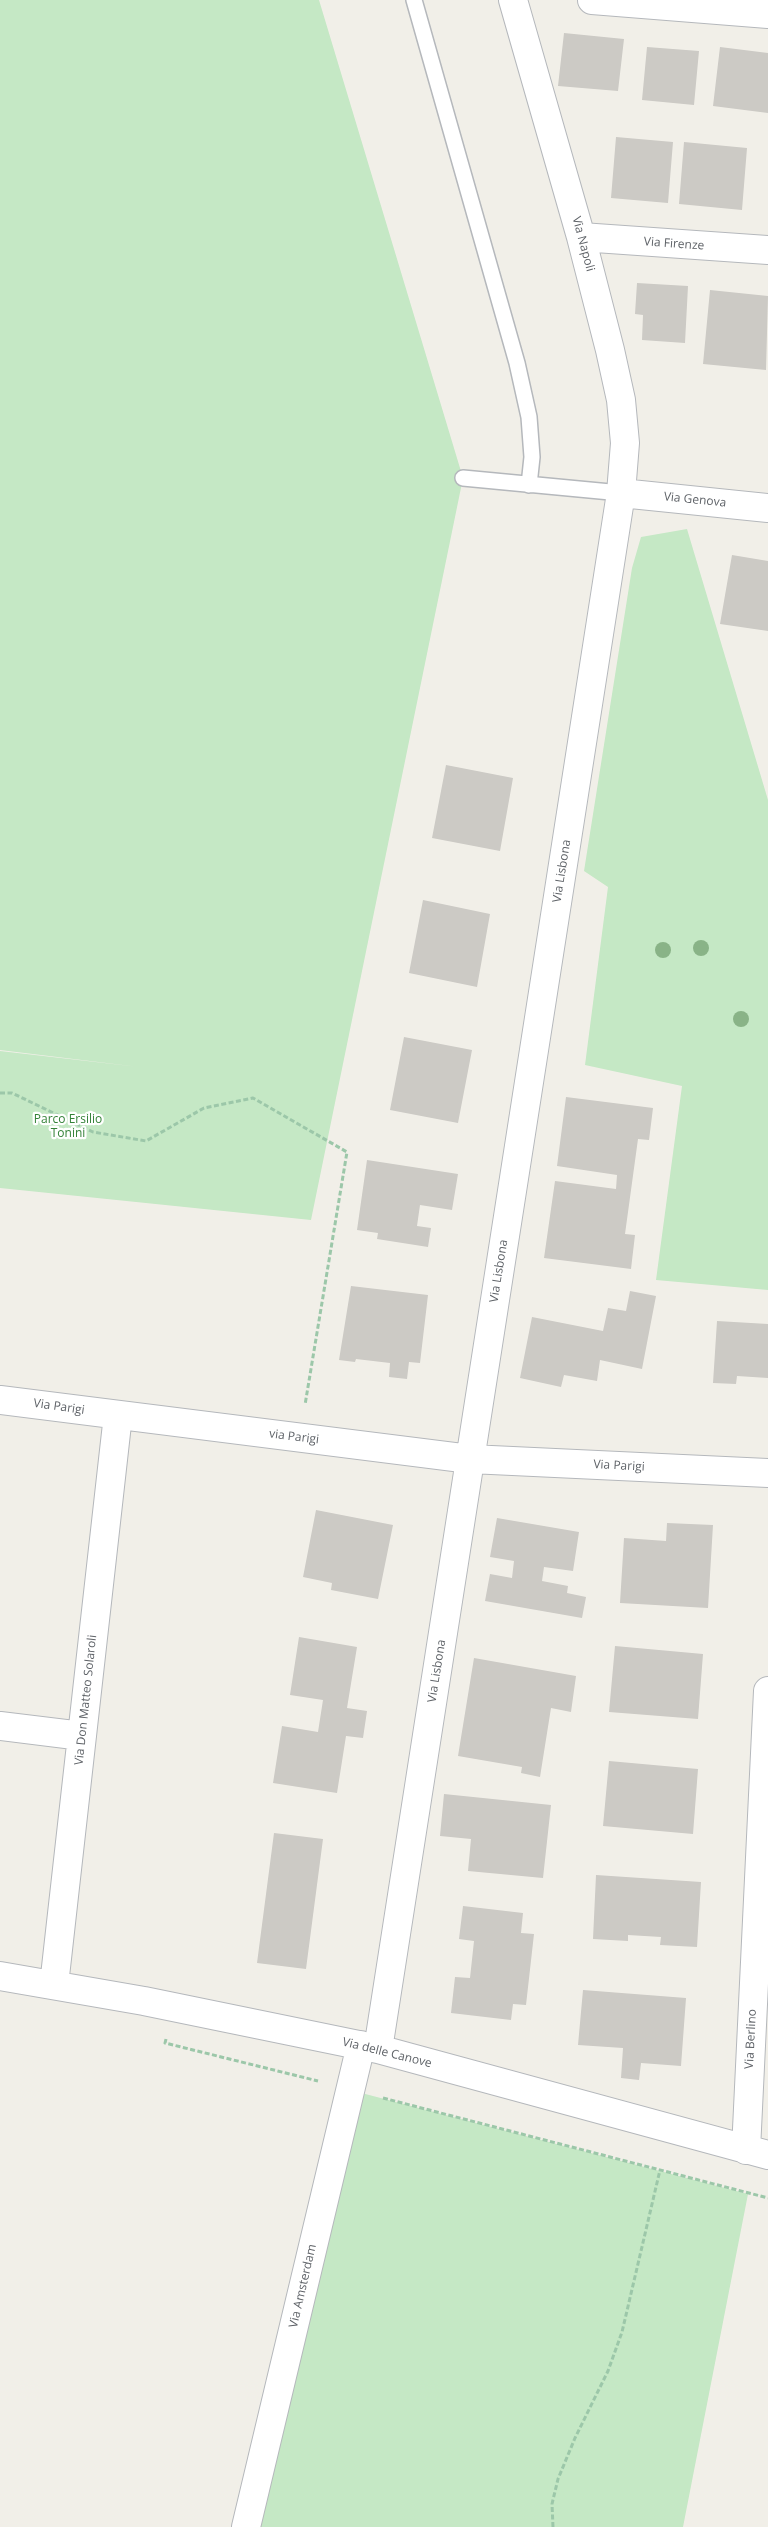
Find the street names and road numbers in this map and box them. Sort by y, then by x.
street label: Via Napoli [569,215,597,273]
street label: Via Firenze [643,235,705,253]
street label: Via Genova [663,490,727,510]
street label: Via Lisbona [550,838,574,904]
street label: Via Lisbona [487,1238,511,1304]
street label: Via Parigi [33,1396,85,1418]
street label: via Parigi [268,1427,320,1447]
street label: Via Parigi [593,1457,645,1475]
street label: Via Don Matteo Solaroli [72,1634,100,1766]
street label: Via Lisbona [425,1638,449,1704]
street label: Via Berlino [742,2009,760,2069]
street label: Via delle Canove [341,2035,433,2071]
street label: Via Amsterdam [286,2243,320,2329]

